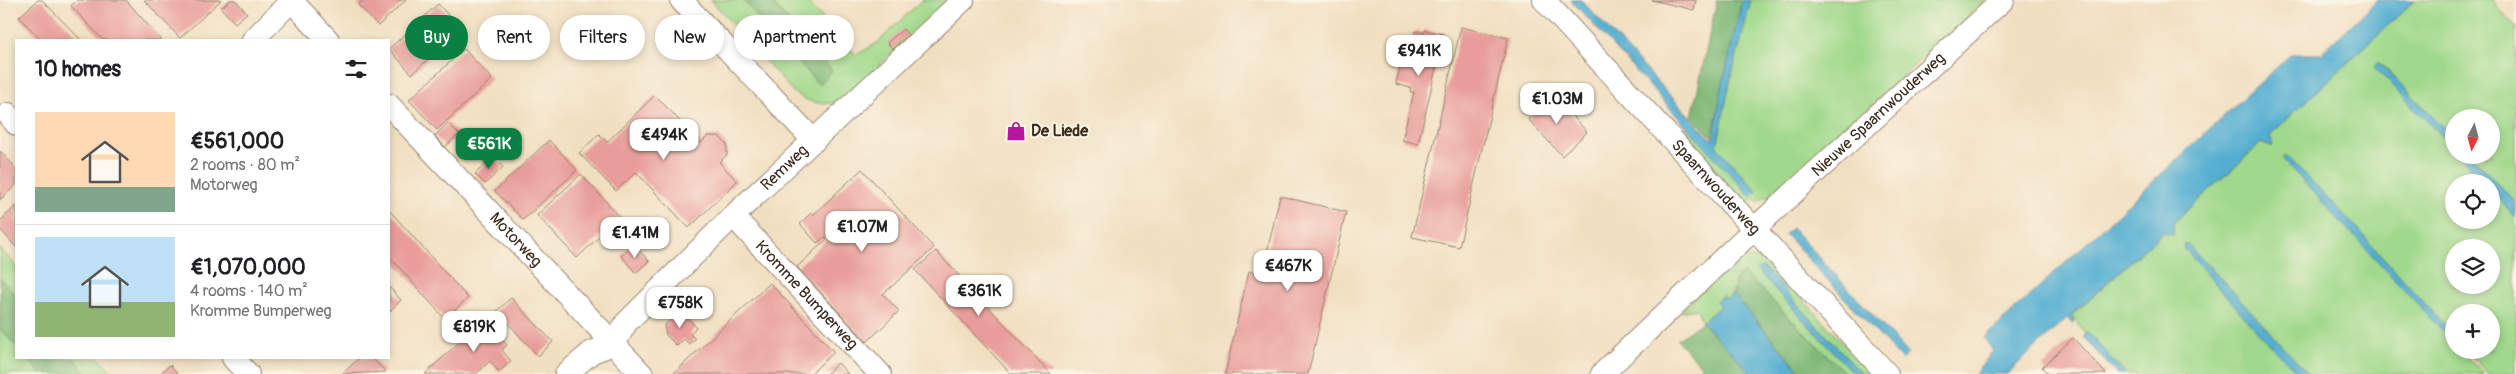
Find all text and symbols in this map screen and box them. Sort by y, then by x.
chip: Buy [405,15,468,60]
chip: Rent [478,15,550,60]
chip: Filters [560,15,645,60]
chip: New [655,15,724,60]
chip: Apartment [734,15,854,60]
pin: €941K [1384,34,1454,77]
text: €941K [1397,41,1441,61]
street label: Nieuwe Spaarnwouderweg [1807,48,1949,181]
icon: filters [342,55,370,83]
text: 10 homes [35,56,121,83]
pin: €1.03M [1516,82,1598,125]
text: €1.03M [1531,89,1583,109]
north arrow [2445,109,2500,164]
map controls [2445,109,2500,359]
pin: €494K [629,119,699,161]
shop icon: De Liede [1005,120,1027,142]
place label: De Liede [1031,121,1089,141]
text: €494K [640,125,688,145]
text: €561,000 [190,128,284,155]
pin: €561K [454,128,524,170]
icon: home [75,132,135,192]
text: €561K [467,134,511,154]
street label: Spaarnwouderweg [1667,135,1764,239]
street label: Remweg [756,141,812,195]
text: 2 rooms · 80 m² [190,155,300,175]
button: locate [2445,174,2500,229]
text: Motorweg [190,175,258,195]
street label: Motorweg [485,208,546,271]
pin: €1.07M [821,210,903,253]
pin: €1.41M [594,216,676,259]
text: €1.07M [836,217,888,237]
text: €1.41M [611,223,659,243]
street label: Kromme Bumperweg [751,236,862,354]
button: layers [2445,239,2500,294]
pin: €467K [1253,250,1323,292]
text: €1,070,000 [190,254,306,281]
text: €467K [1264,256,1312,276]
icon: home [75,257,135,317]
pin: €361K [944,274,1014,317]
text: 4 rooms · 140 m² [190,281,308,301]
text: €361K [957,281,1001,301]
pin: €758K [645,286,715,329]
text: €758K [657,293,703,313]
text: Kromme Bumperweg [190,301,332,321]
button: + [2445,304,2500,359]
pin: €819K [439,310,509,353]
text: €819K [453,317,495,337]

